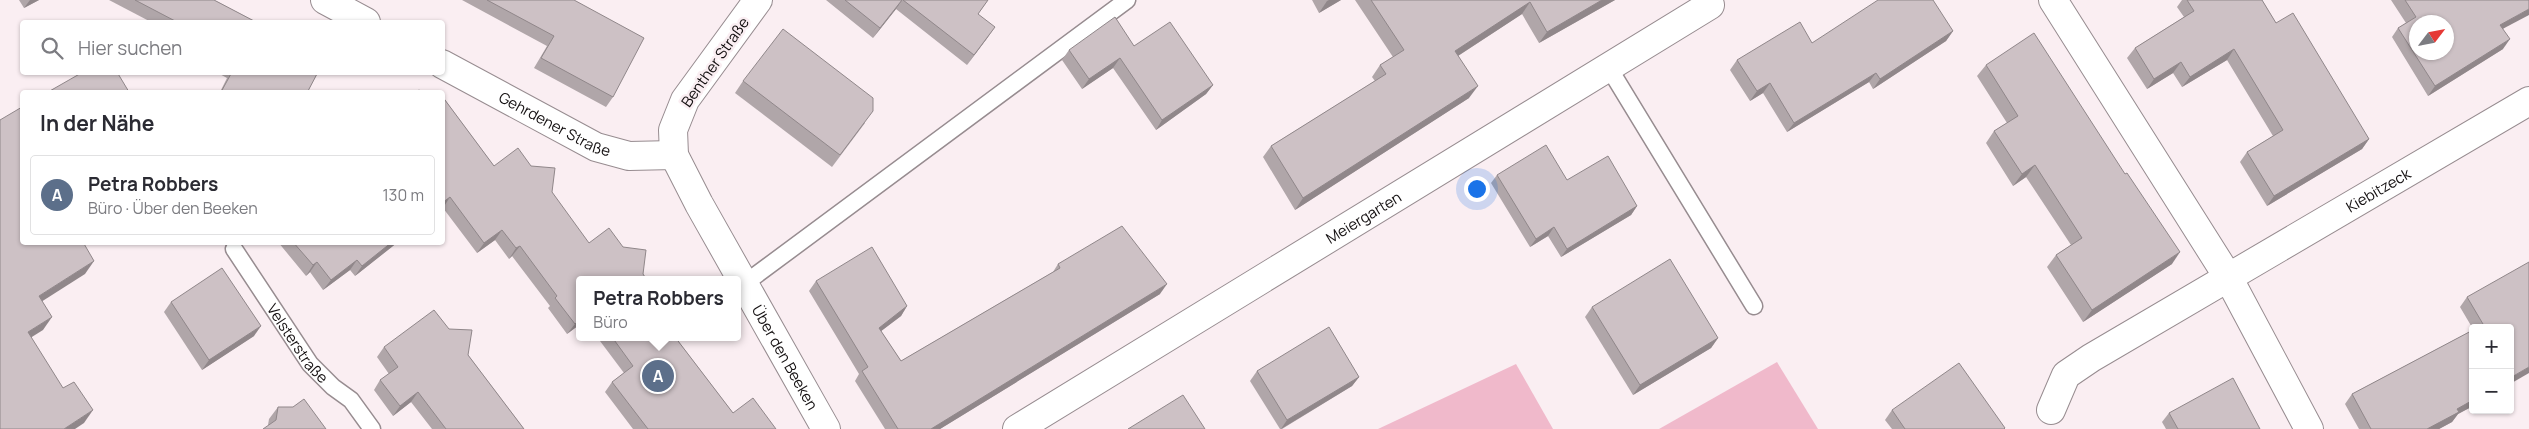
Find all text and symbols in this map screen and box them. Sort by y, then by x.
street label: Benther Straße [676,13,754,111]
north arrow [2409,15,2454,60]
search box [20,20,445,75]
icon: search [38,34,66,62]
text: Hier suchen [78,35,182,61]
street label: Gehrdener Straße [495,86,613,161]
text: In der Nähe [40,109,154,137]
street label: Kiebitzeck [2342,162,2415,217]
text: Petra Robbers [88,171,218,197]
your location [1464,176,1490,202]
text: A [52,184,62,206]
text: 130 m [382,184,424,206]
street label: Meiergarten [1322,186,1405,248]
text: Büro · Über den Beeken [88,197,258,219]
popup [576,276,741,341]
text: Petra Robbers [593,285,724,311]
street label: Velsterstraße [262,300,334,388]
street label: Über den Beeken [747,301,824,414]
text: Büro [593,311,628,333]
map controls [2469,324,2514,414]
button: + [2469,324,2514,369]
pin: A [642,357,674,395]
button: − [2469,369,2514,414]

